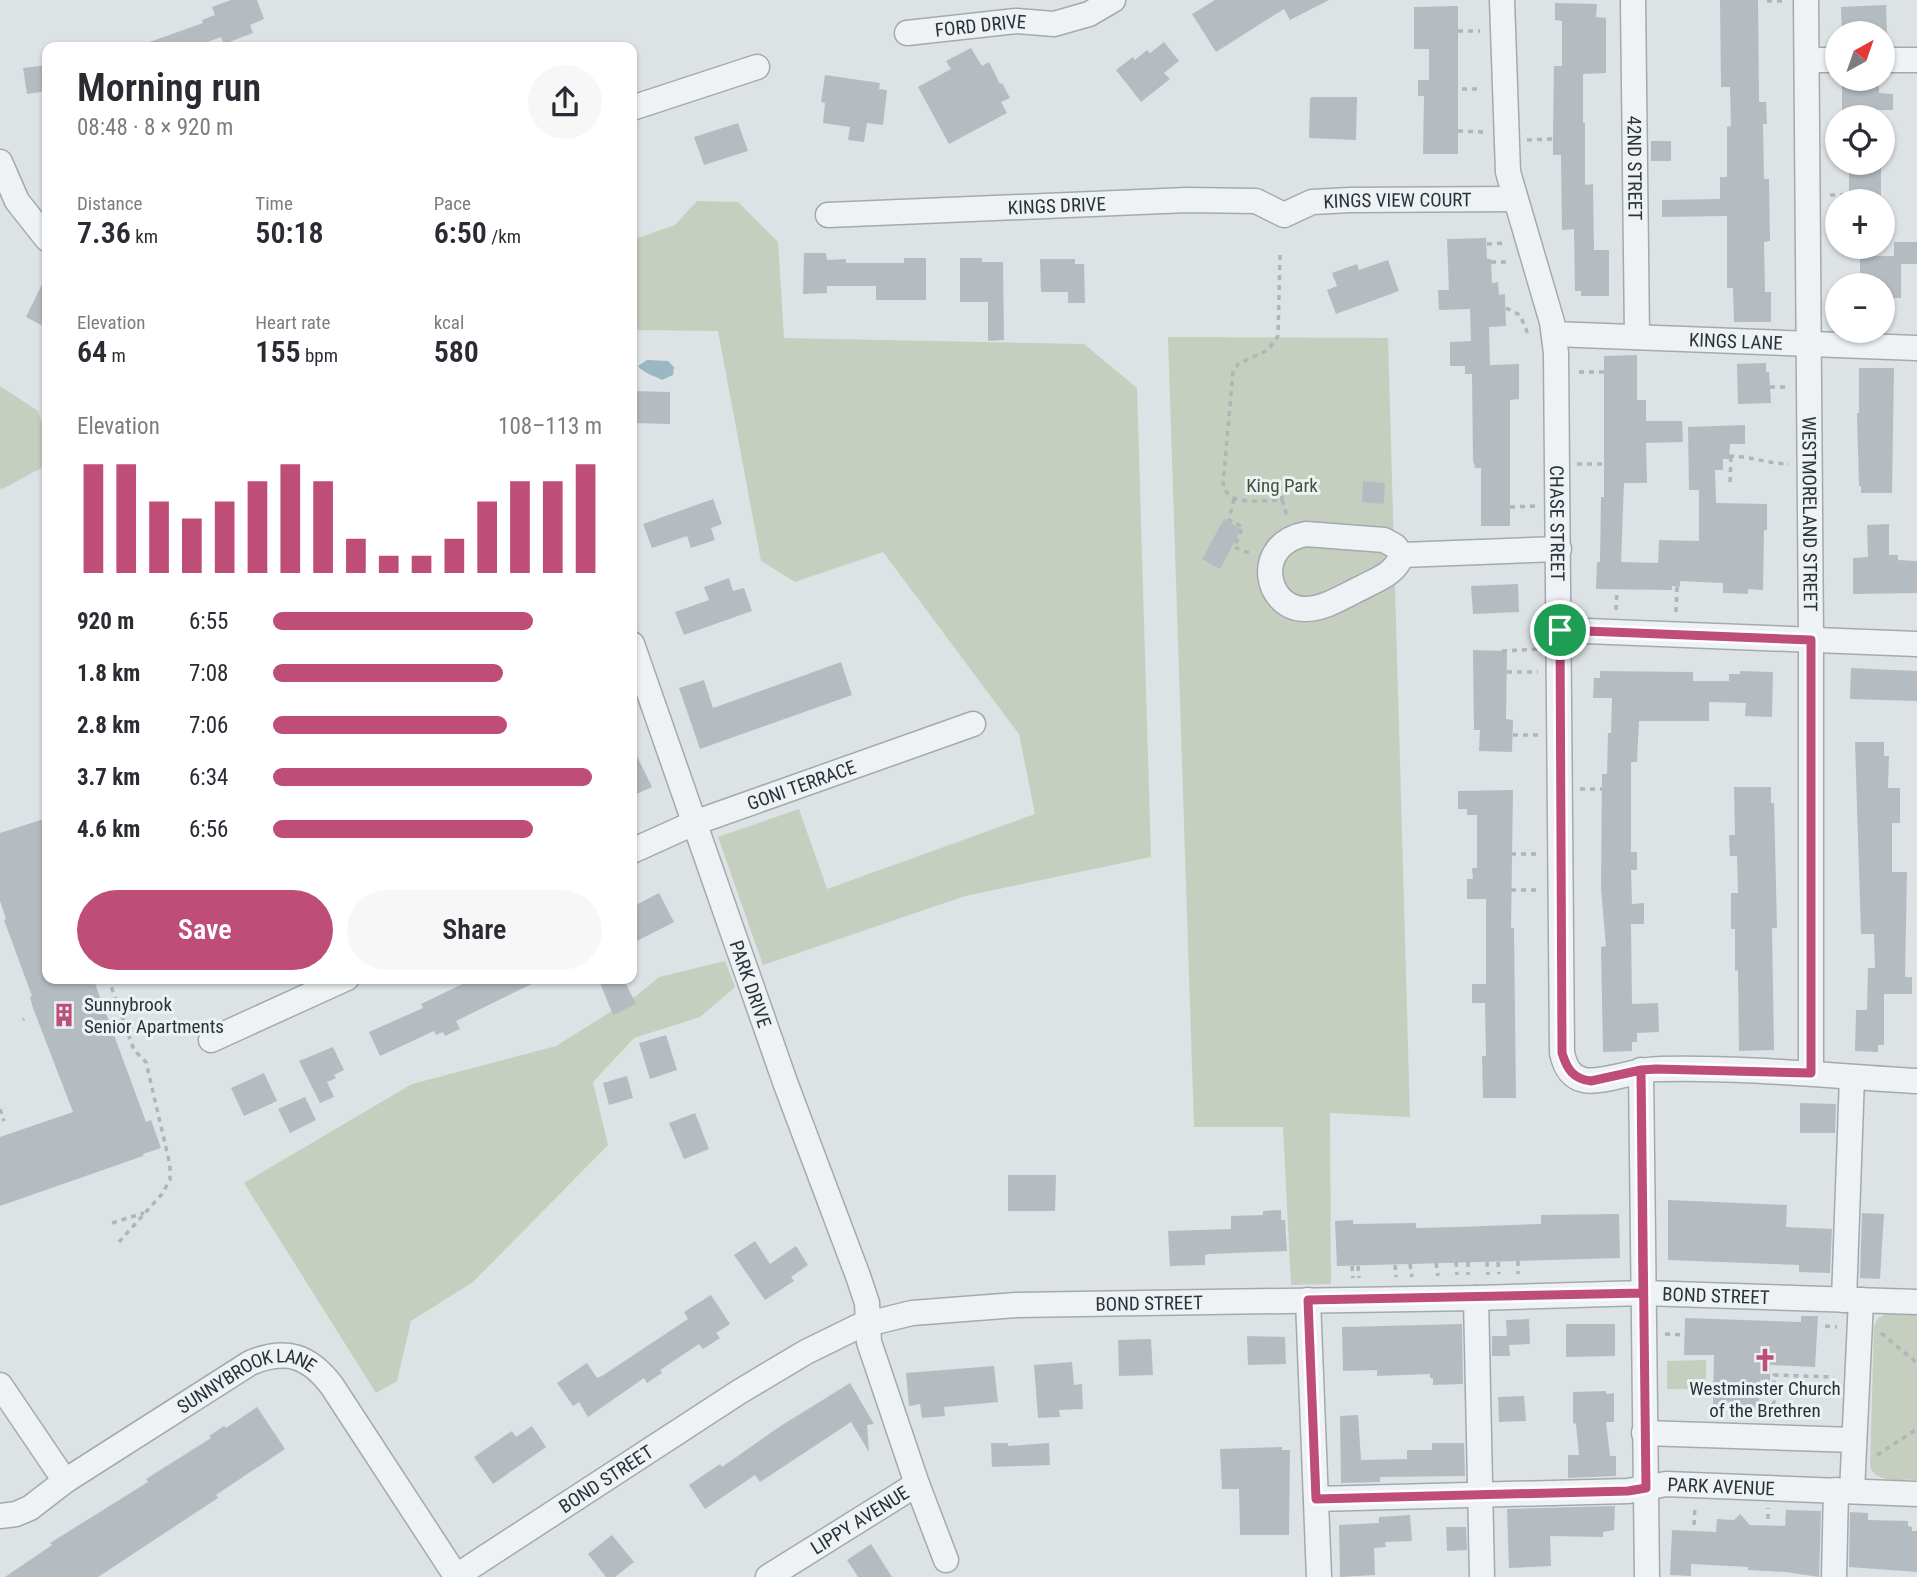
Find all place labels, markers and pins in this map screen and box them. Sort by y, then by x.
pin [1530,600,1590,660]
place label: Sunnybrook Senior Apartments [84,993,224,1038]
building icon: Sunnybrook Senior Apartments [50,1001,78,1029]
church icon: Westminster Church of the Brethren [1751,1346,1779,1374]
place label: Westminster Church of the Brethren [1689,1377,1841,1422]

